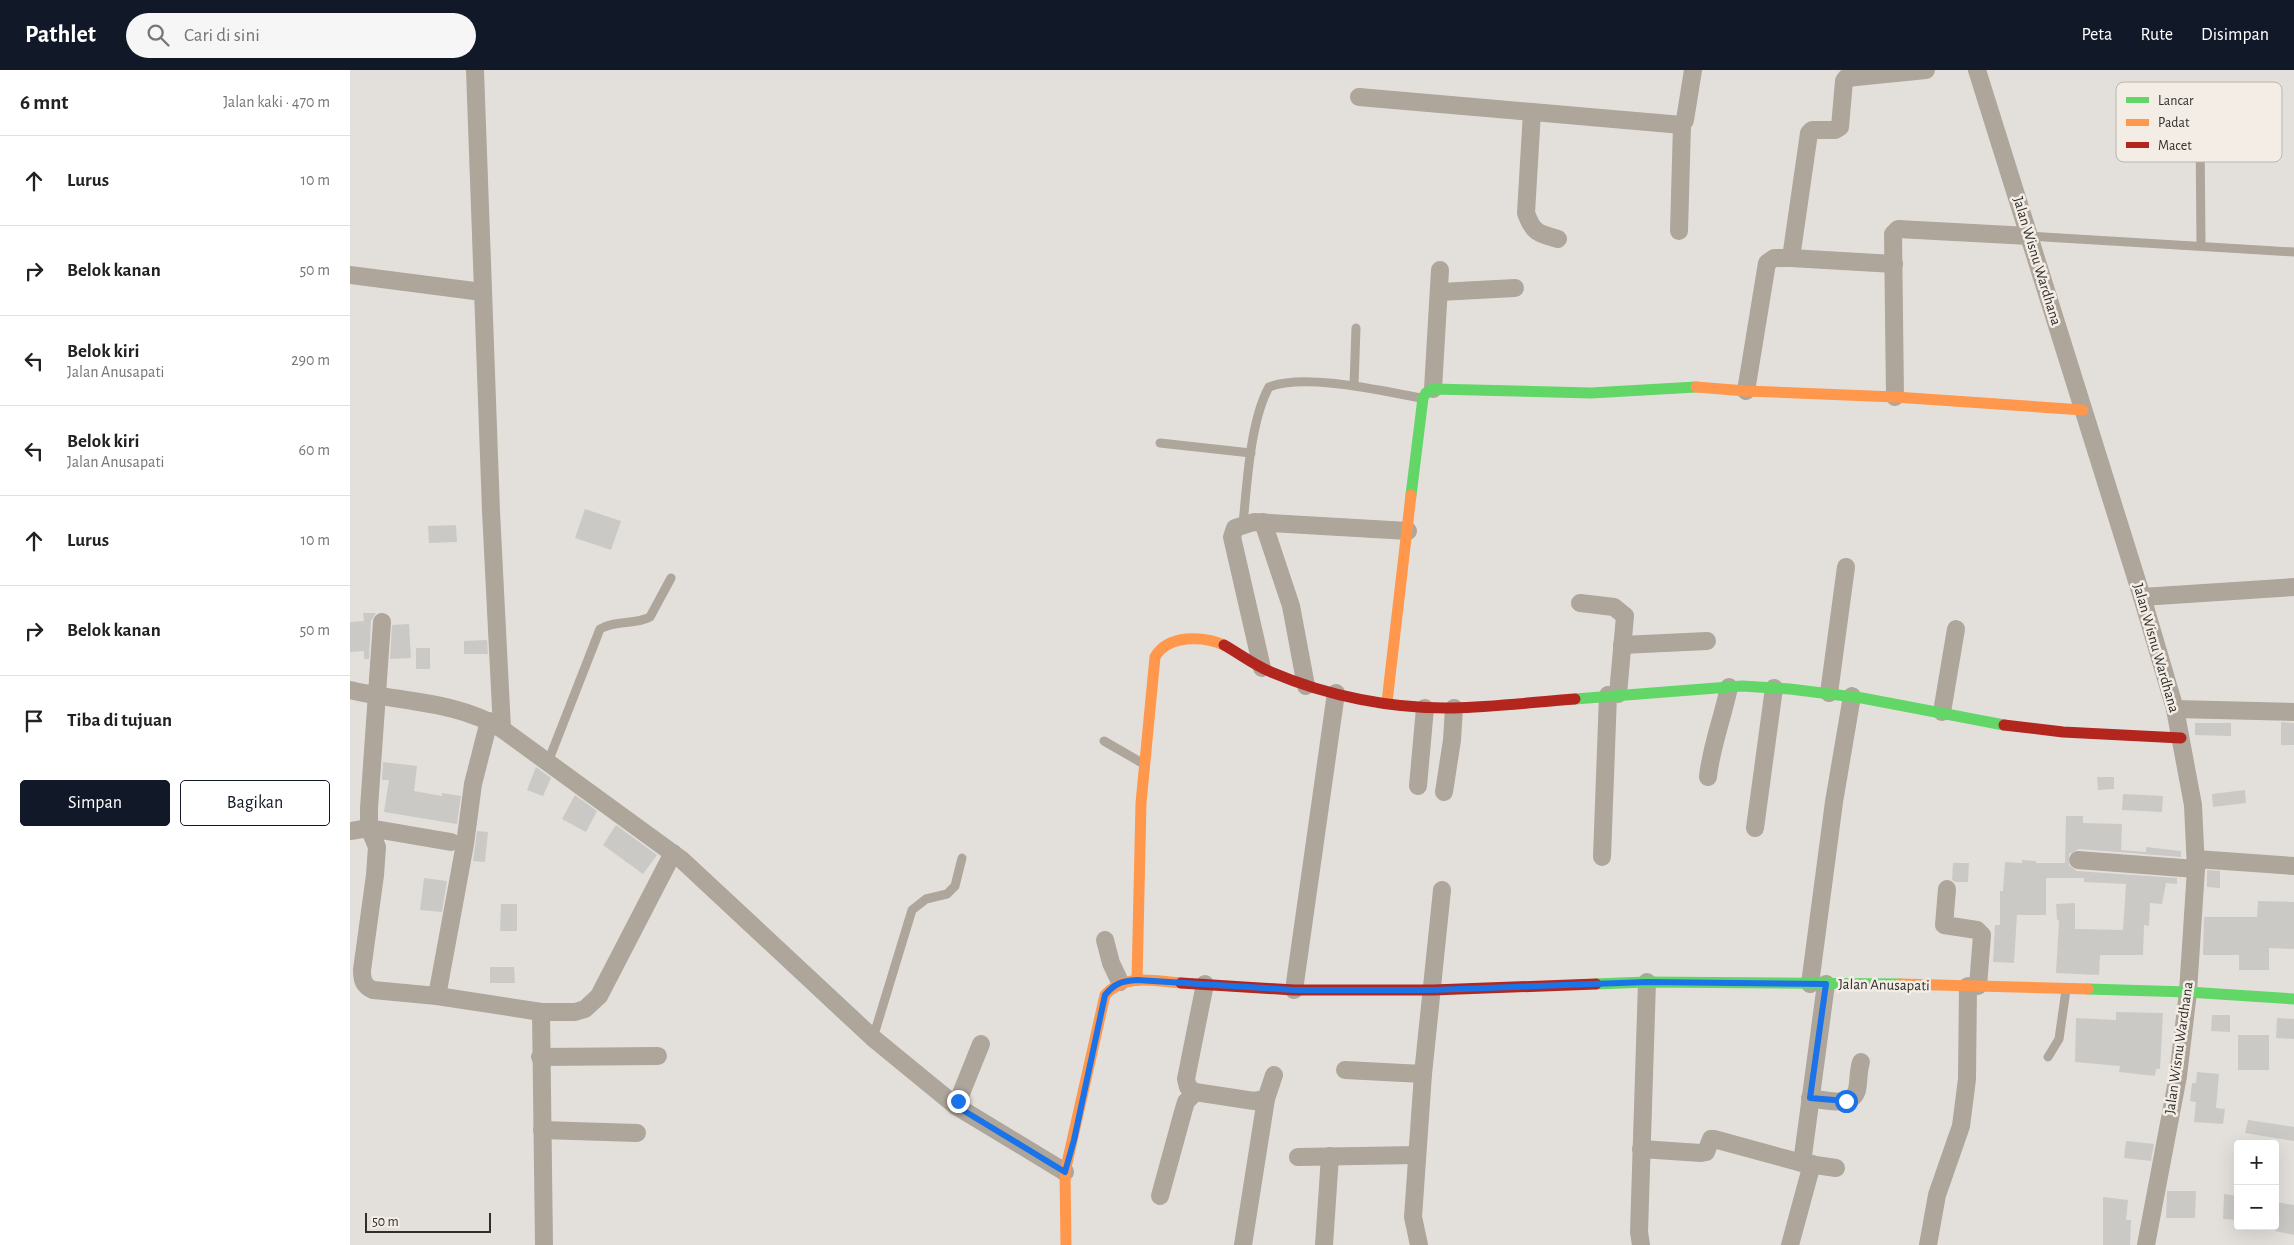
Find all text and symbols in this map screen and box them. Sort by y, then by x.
search box [126,13,476,58]
icon: search [144,21,172,49]
text: Pathlet [25,23,96,47]
text: Cari di sini [184,26,260,45]
text: Peta [2081,26,2112,44]
text: Rute [2140,26,2173,44]
text: Disimpan [2201,26,2269,44]
legend [2116,82,2282,162]
text: 6 mnt [20,92,68,113]
text: Jalan kaki · 470 m [223,94,330,110]
text: Lancar [2158,94,2194,108]
text: Padat [2158,116,2190,130]
text: Macet [2158,139,2192,153]
icon: ahead [20,167,48,195]
text: Lurus [67,171,109,190]
text: 10 m [301,172,330,188]
street label: Jalan Wisnu Wardhana [2010,195,2064,327]
icon: right [20,257,48,285]
text: Belok kanan [67,261,161,280]
text: 50 m [299,262,330,278]
text: Belok kiri [67,342,139,361]
icon: left [20,347,48,375]
text: 290 m [291,352,330,368]
text: Jalan Anusapati [67,364,164,380]
text: Belok kiri [67,432,139,451]
icon: left [20,437,48,465]
text: 60 m [299,442,330,458]
text: Jalan Anusapati [67,454,164,470]
icon: ahead [20,527,48,555]
text: Lurus [67,531,109,550]
text: 10 m [301,532,330,548]
street label: Jalan Wisnu Wardhana [2130,582,2182,714]
icon: right [20,617,48,645]
text: Belok kanan [67,621,161,640]
text: 50 m [299,622,330,638]
icon: arrive [20,707,48,735]
text: Tiba di tujuan [67,711,172,730]
button: Simpan [20,780,170,826]
button: Bagikan [180,780,330,826]
street label: Jalan Anusapati [1838,977,1930,993]
street label: Jalan Wisnu Wardhana [2162,981,2196,1115]
route end [947,1090,970,1113]
route start [1835,1090,1858,1113]
map controls [2234,1140,2279,1230]
button: + [2234,1140,2279,1185]
button: − [2234,1185,2279,1230]
scale bar [365,1210,491,1233]
text: 50 m [372,1215,399,1229]

